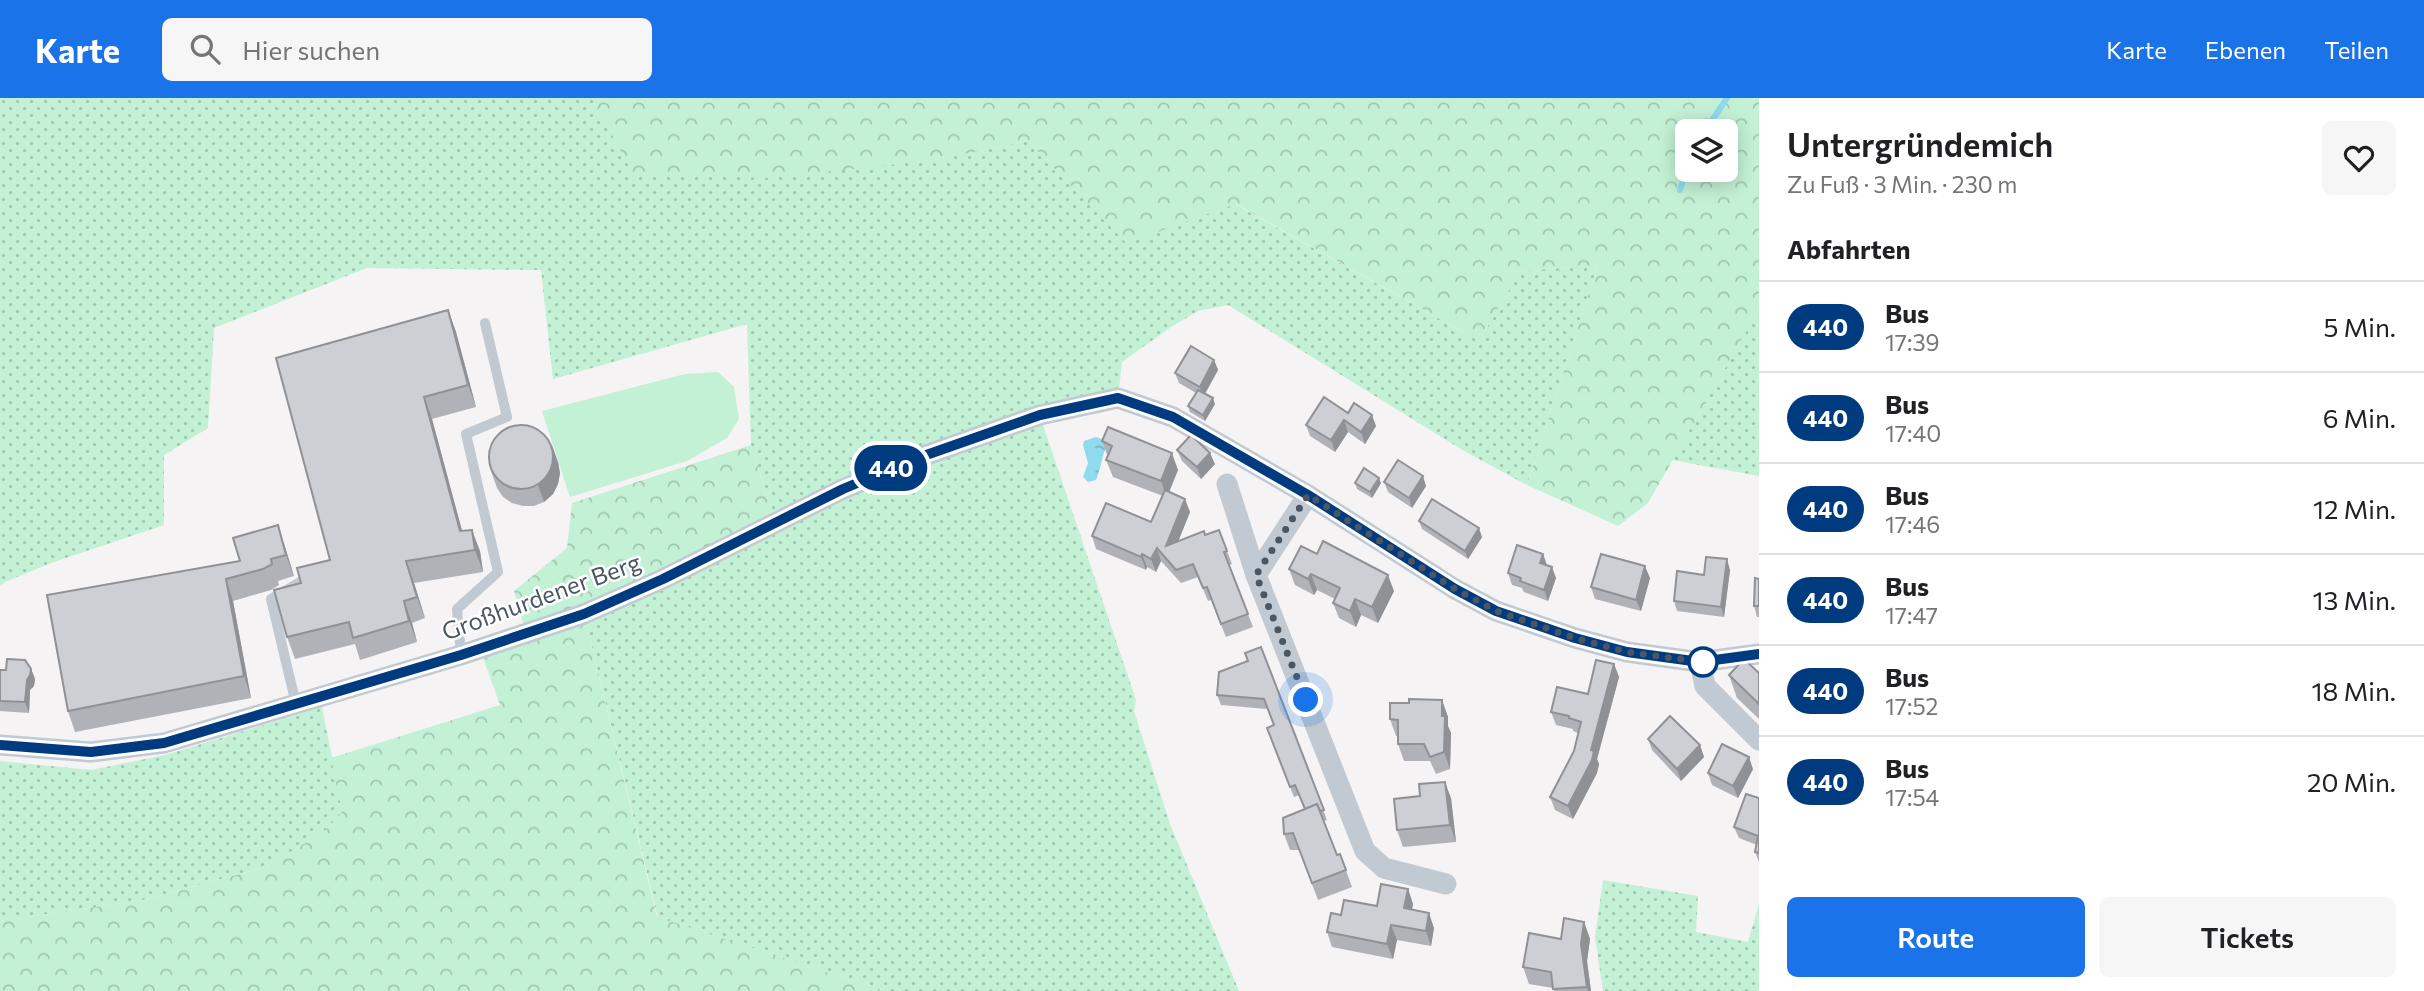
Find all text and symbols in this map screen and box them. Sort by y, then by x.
search box [162,18,652,81]
text: Karte [35,29,120,70]
icon: search [186,30,224,68]
text: Hier suchen [242,34,380,65]
text: Karte [2106,35,2167,64]
text: Ebenen [2205,35,2286,64]
text: Teilen [2324,35,2389,64]
map controls [1675,119,1738,182]
button: layers [1675,119,1738,182]
button: heart [2322,121,2396,195]
text: Untergründemich [1787,123,2053,164]
text: Zu Fuß · 3 Min. · 230 m [1787,170,2017,198]
text: Abfahrten [1787,233,1910,264]
text: Bus [1885,297,1929,328]
text: 5 Min. [2323,311,2396,342]
text: 440 [1803,312,1848,341]
text: 17:39 [1885,328,1940,356]
text: Bus [1885,388,1929,419]
text: 6 Min. [2323,402,2396,433]
text: 440 [1803,403,1848,432]
text: 17:40 [1885,419,1941,447]
line badge: 440 [851,445,931,491]
text: 440 [868,453,914,482]
text: Bus [1885,479,1929,510]
text: 12 Min. [2313,493,2396,524]
text: 440 [1803,494,1848,523]
text: 17:46 [1885,510,1940,538]
street label: Großhurdener Berg [438,547,644,645]
text: Bus [1885,570,1929,601]
text: 13 Min. [2312,584,2396,615]
text: 440 [1803,585,1848,614]
text: 17:47 [1885,601,1938,629]
unlabelled marker [1688,647,1718,677]
text: Bus [1885,661,1929,692]
text: 18 Min. [2312,675,2396,706]
text: 440 [1803,676,1848,705]
your location [1288,682,1323,717]
text: 17:52 [1885,692,1938,720]
text: Bus [1885,752,1929,783]
text: 20 Min. [2307,766,2396,797]
text: 440 [1803,767,1848,796]
text: 17:54 [1885,783,1939,811]
button: Route [1787,897,2085,977]
button: Tickets [2099,897,2396,977]

